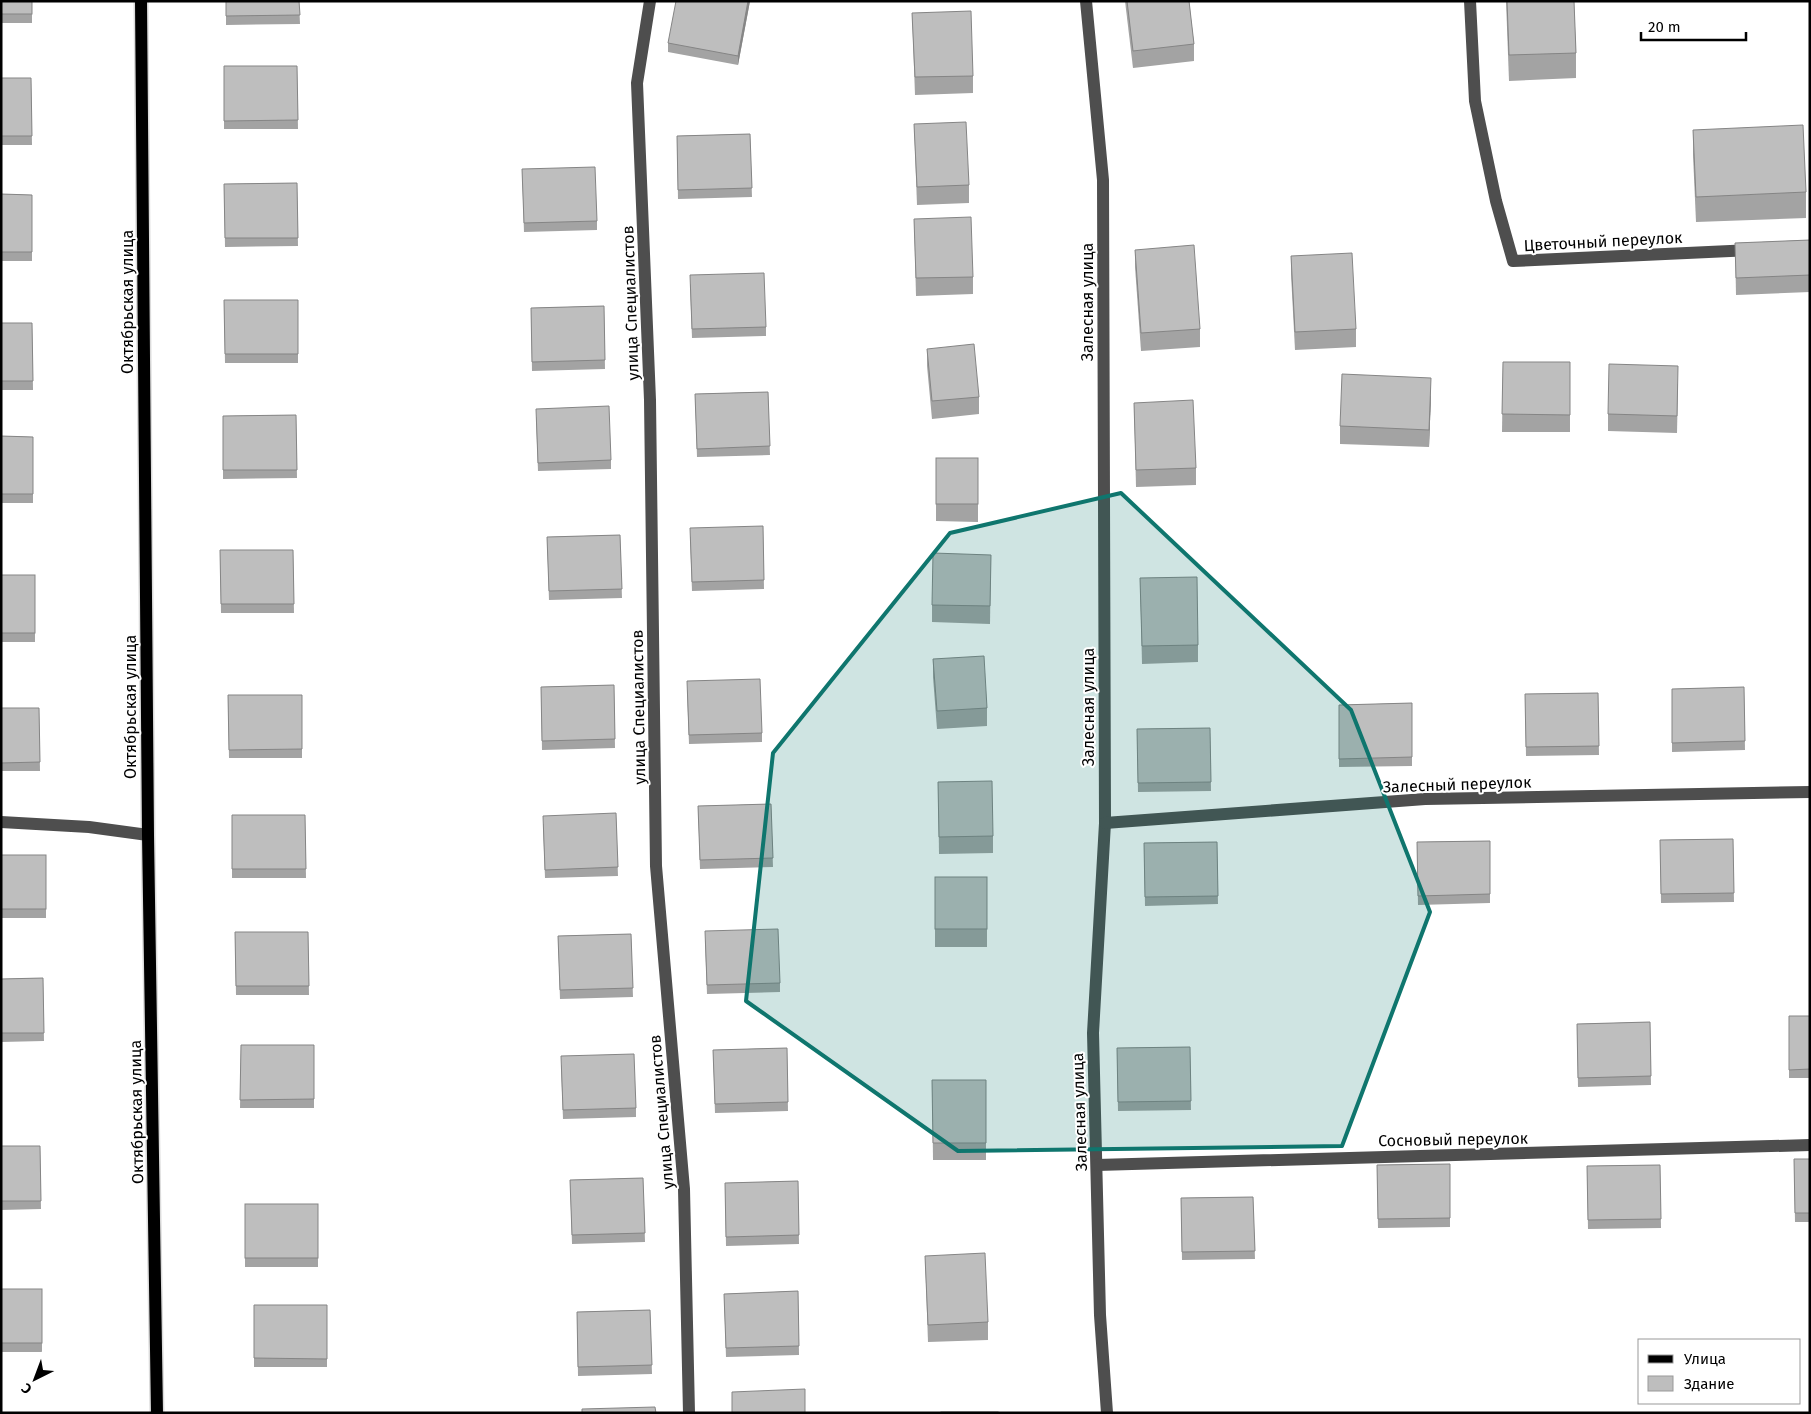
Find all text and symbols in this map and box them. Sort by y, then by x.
scale bar [1641,10,1746,42]
text: 20 m [1648,18,1681,36]
street label: улица Специалистов [618,225,643,381]
street label: Цветочный переулок [1523,228,1684,255]
street label: Октябрьская улица [118,230,137,374]
street label: Залесная улица [1078,243,1097,361]
street label: улица Специалистов [628,629,649,785]
street label: Октябрьская улица [121,635,140,779]
street label: Залесная улица [1079,648,1098,766]
street label: Залесный переулок [1382,772,1532,797]
street label: улица Специалистов [645,1034,678,1190]
street label: Октябрьская улица [126,1040,147,1184]
street label: Залесная улица [1068,1052,1091,1172]
street label: Сосновый переулок [1378,1129,1529,1150]
legend [1638,1339,1801,1404]
text: Улица [1684,1350,1726,1368]
north arrow [10,1354,60,1404]
text: Здание [1684,1375,1734,1393]
text: С [18,1379,35,1397]

